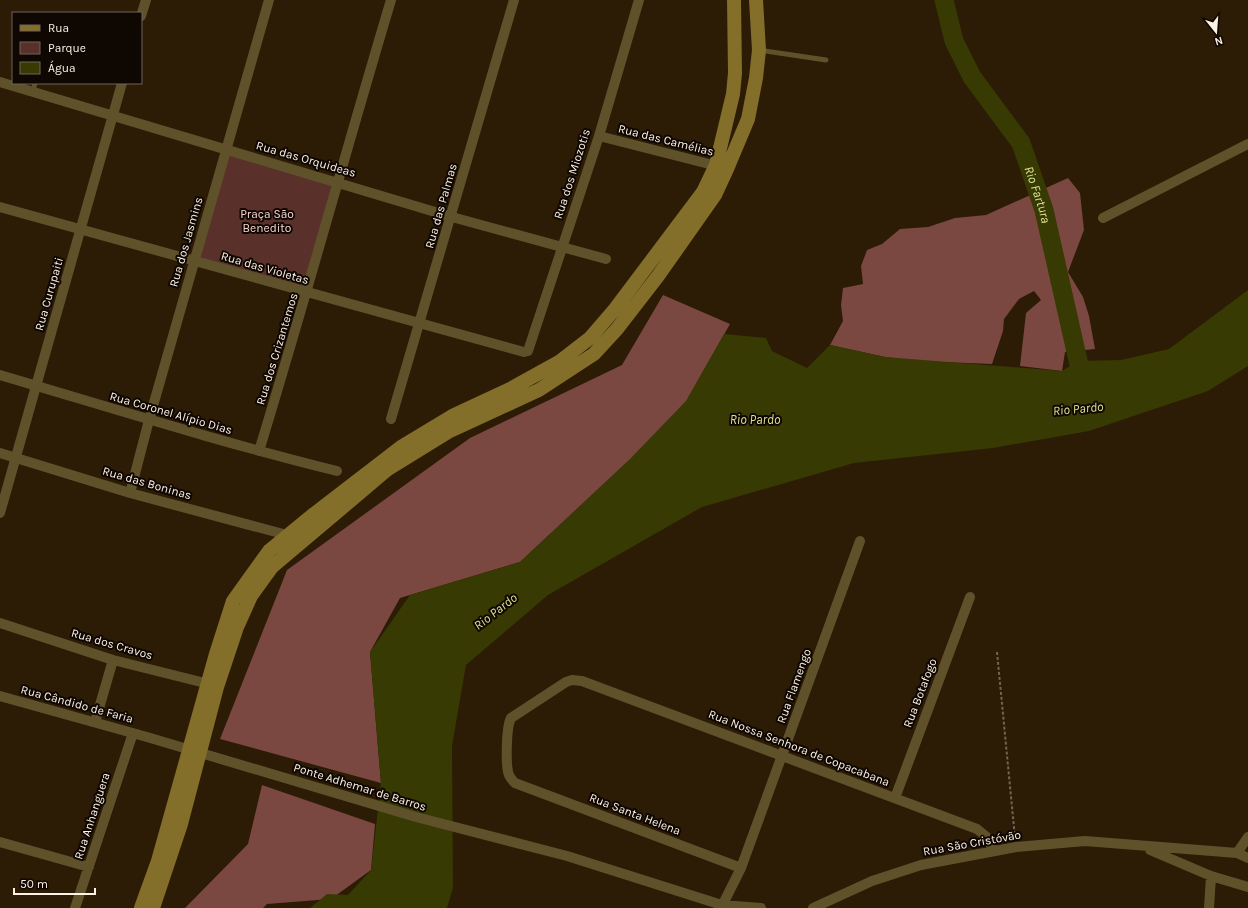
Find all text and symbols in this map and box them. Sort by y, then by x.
legend [12,12,142,84]
north arrow [1196,12,1236,52]
text: Rua [48,21,69,35]
text: N [1213,34,1224,48]
text: Parque [48,41,86,55]
text: Água [48,60,76,75]
street label: Rua das Camélias [617,121,715,159]
street label: Rua dos Miozotis [551,127,593,221]
street label: Rua das Orquideas [255,138,357,180]
street label: Rua das Palmas [422,162,460,250]
water label: Rio Fartura [1021,164,1054,225]
street label: Rua dos Jasmins [166,195,206,289]
park label: Praça São Benedito [240,207,294,235]
street label: Rua das Violetas [219,249,311,287]
street label: Rua Curupaiti [32,256,66,332]
street label: Rua dos Crizantemos [253,291,301,407]
street label: Rua Coronel Alípio Dias [108,389,234,437]
water label: Rio Pardo [1052,399,1105,418]
water label: Rio Pardo [730,412,781,427]
street label: Rua das Boninas [101,464,193,502]
water label: Rio Pardo [471,590,520,633]
street label: Rua dos Cravos [70,626,154,662]
street label: Rua Flamengo [774,647,814,725]
street label: Rua Botafogo [900,656,940,730]
street label: Rua Cândido de Faria [19,682,135,726]
street label: Rua Nossa Senhora de Copacabana [706,707,892,789]
street label: Ponte Adhemar de Barros [292,760,428,814]
street label: Rua Anhanguera [71,771,113,861]
street label: Rua Santa Helena [587,790,683,838]
street label: Rua São Cristóvão [922,827,1022,859]
scale bar [14,870,95,896]
text: 50 m [20,877,48,891]

